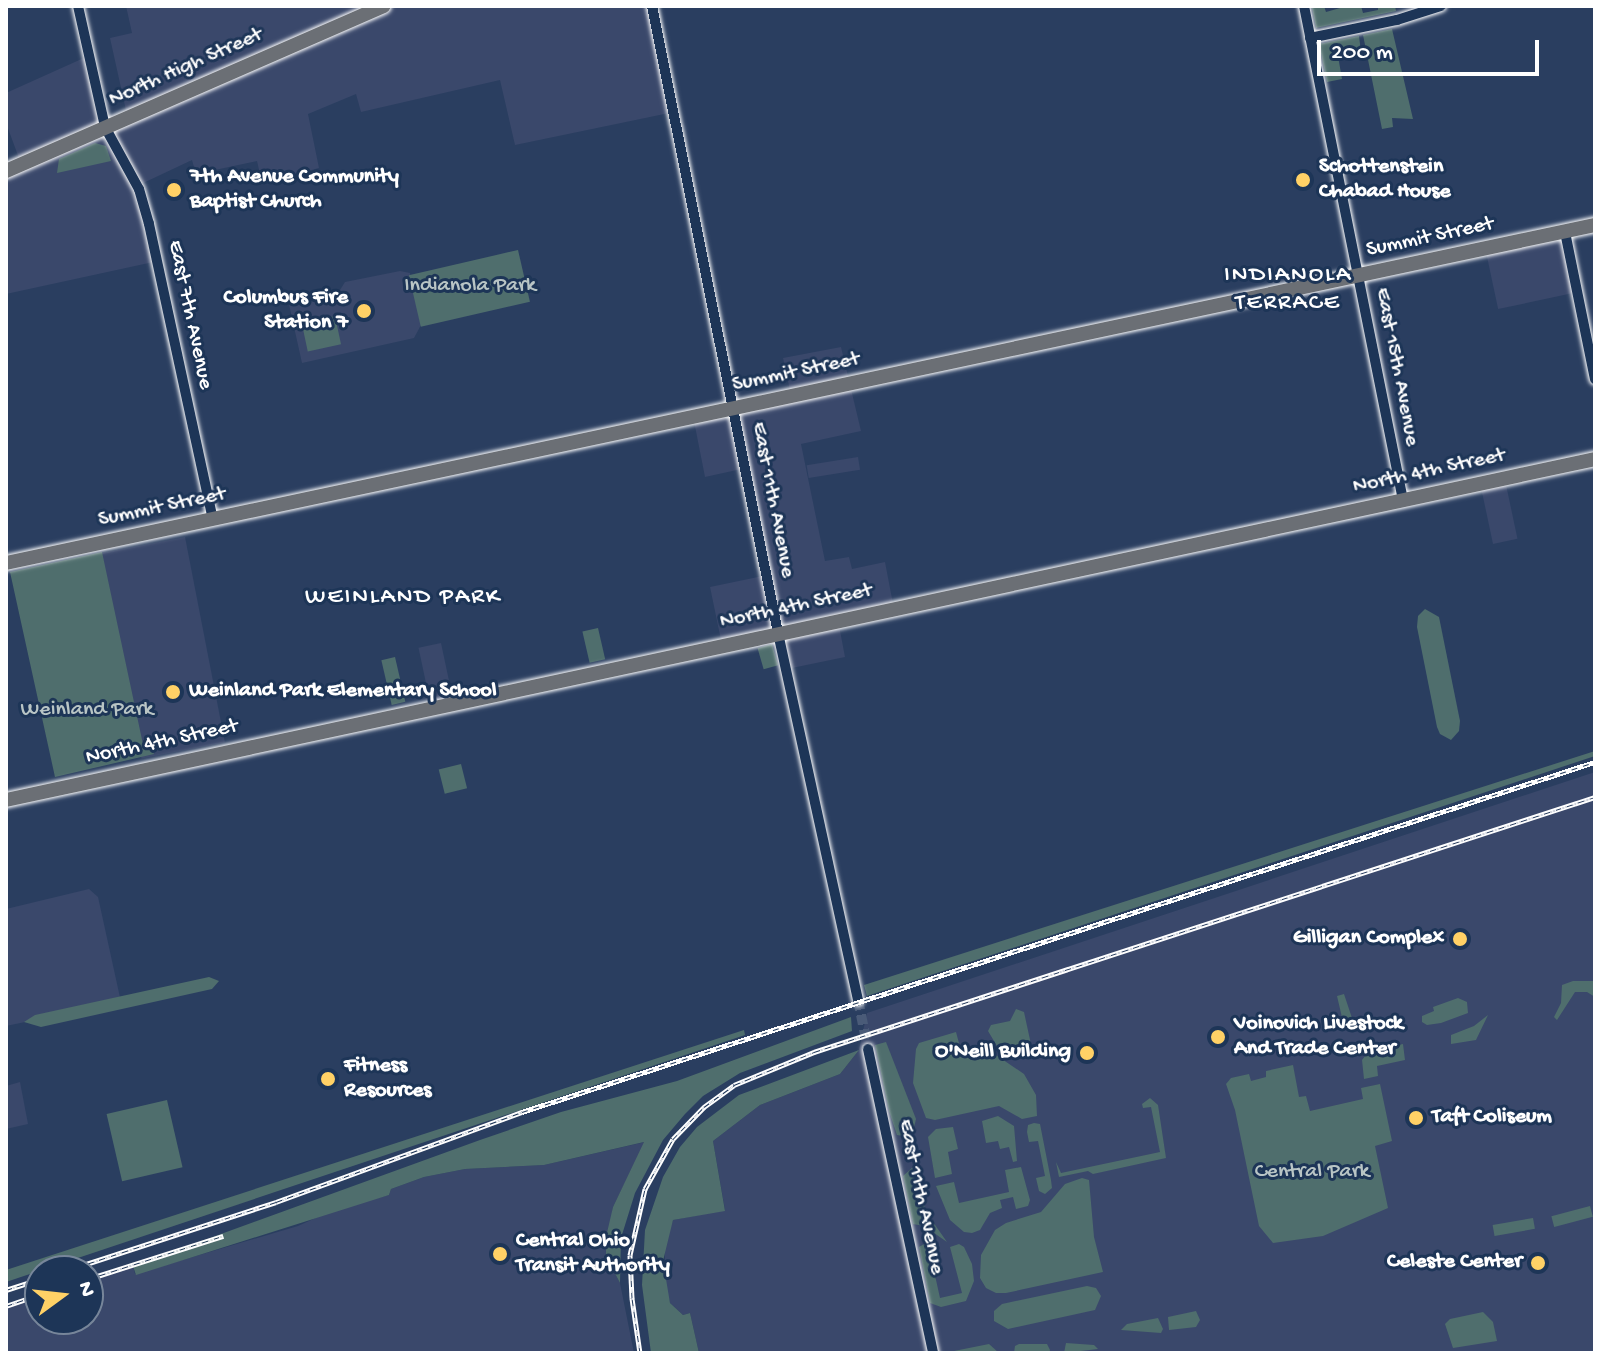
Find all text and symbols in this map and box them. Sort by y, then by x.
street label: North High Street [105,22,267,114]
scale bar [1321,24,1543,74]
text: 200 m [1331,39,1393,68]
place label: Schottenstein Chabad House [1319,154,1451,206]
place label: 7th Avenue Community Baptist Church [190,164,399,216]
marker: Schottenstein Chabad House [1294,171,1312,189]
marker: 7th Avenue Community Baptist Church [165,181,183,199]
street label: Summit Street [1364,212,1496,264]
street label: East 7th Avenue [160,238,218,392]
district label: INDIANOLA TERRACE [1224,262,1352,318]
park label: Indianola Park [404,274,536,300]
place label: Columbus Fire Station 7 [223,285,348,336]
street label: East 15th Avenue [1368,286,1424,448]
marker: Columbus Fire Station 7 [355,302,373,320]
street label: Summit Street [730,347,862,399]
street label: East 11th Avenue [744,420,800,580]
street label: North 4th Street [1351,443,1507,501]
street label: Summit Street [96,482,228,534]
street label: North 4th Street [718,578,874,636]
district label: WEINLAND PARK [305,584,501,612]
place label: Weinland Park Elementary School [189,679,497,705]
marker: Weinland Park Elementary School [164,683,182,701]
park label: Weinland Park [21,698,153,724]
street label: North 4th Street [84,714,240,772]
place label: Gilligan Complex [1293,926,1444,952]
marker: Gilligan Complex [1451,930,1469,948]
place label: Voinovich Livestock And Trade Center [1234,1011,1403,1062]
marker: Voinovich Livestock And Trade Center [1209,1028,1227,1046]
place label: O'Neill Building [935,1040,1071,1066]
marker: O'Neill Building [1078,1044,1096,1062]
place label: Fitness Resources [344,1053,431,1104]
marker: Fitness Resources [319,1070,337,1088]
place label: Taft Coliseum [1432,1105,1552,1131]
marker: Taft Coliseum [1407,1109,1425,1127]
street label: East 11th Avenue [891,1117,949,1277]
park label: Central Park [1255,1160,1369,1186]
place label: Central Ohio Transit Authority [516,1228,670,1280]
marker: Central Ohio Transit Authority [491,1245,509,1263]
place label: Celeste Center [1387,1250,1522,1276]
marker: Celeste Center [1529,1254,1547,1272]
north arrow [24,1255,104,1335]
text: N [71,1279,100,1300]

